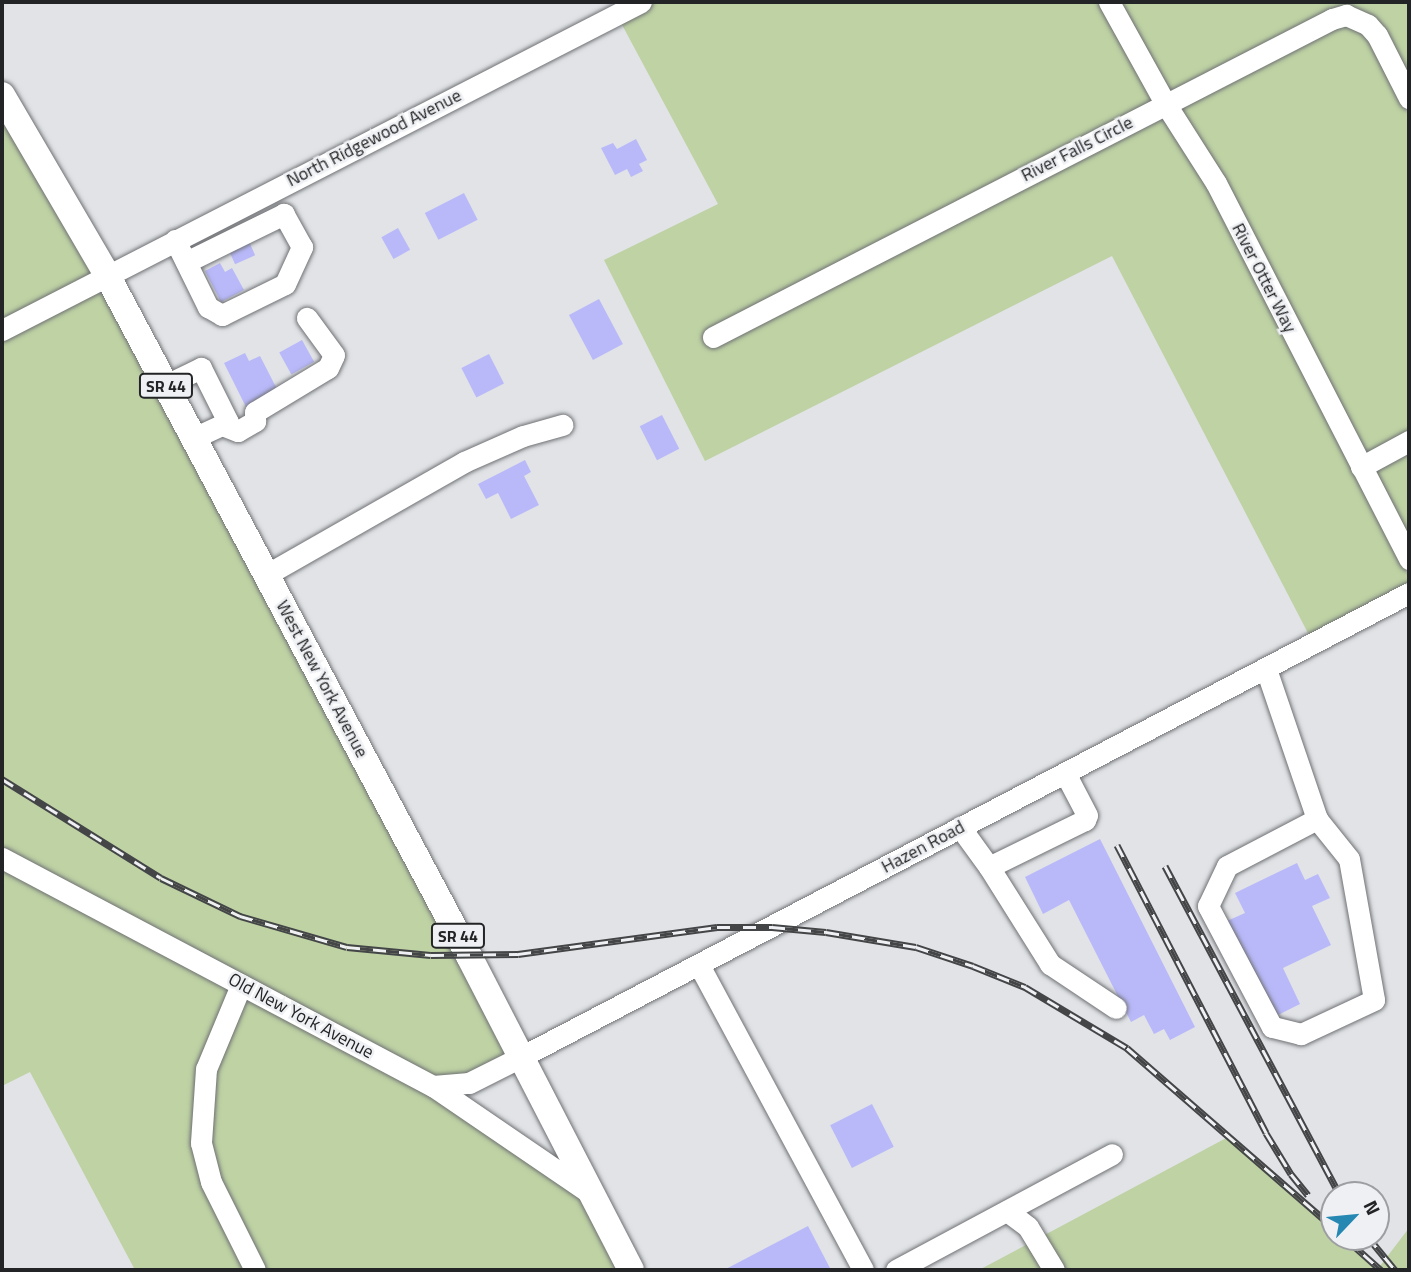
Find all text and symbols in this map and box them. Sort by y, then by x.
street label: North Ridgewood Avenue [283,85,465,191]
street label: River Falls Circle [1018,112,1136,186]
street label: River Otter Way [1227,220,1301,336]
road number: SR 44 [138,374,194,398]
street label: West New York Avenue [271,597,373,761]
street label: Hazen Road [878,816,968,878]
road number: SR 44 [430,924,486,948]
street label: Old New York Avenue [225,969,377,1063]
north arrow [1320,1181,1390,1251]
text: N [1357,1195,1388,1220]

